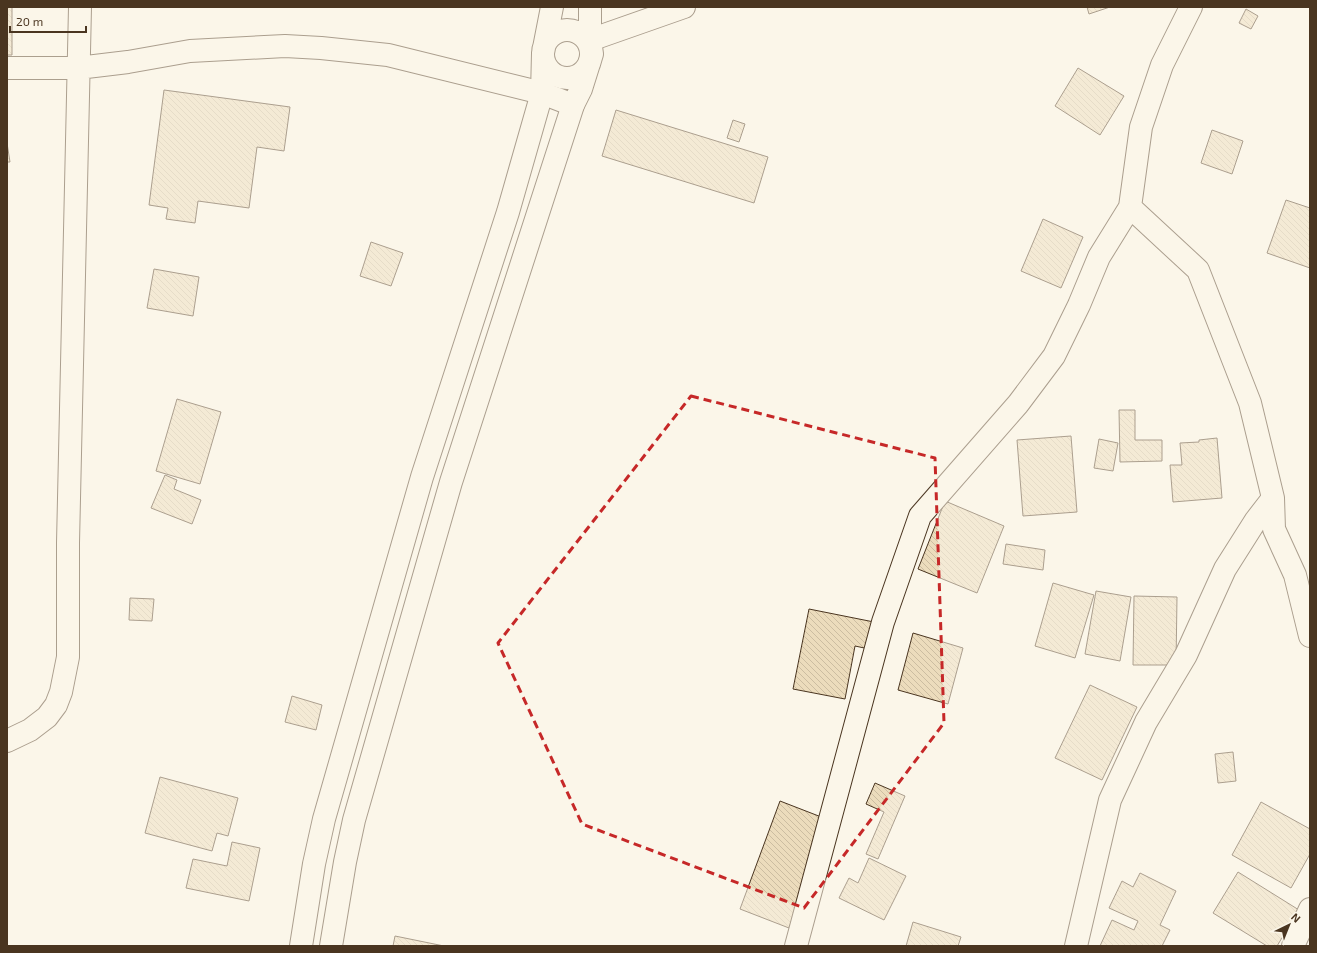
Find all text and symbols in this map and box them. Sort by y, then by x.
scale bar [10,8,86,34]
text: 20 m [16,14,43,28]
north arrow [1269,905,1309,945]
text: N [1289,910,1304,925]

